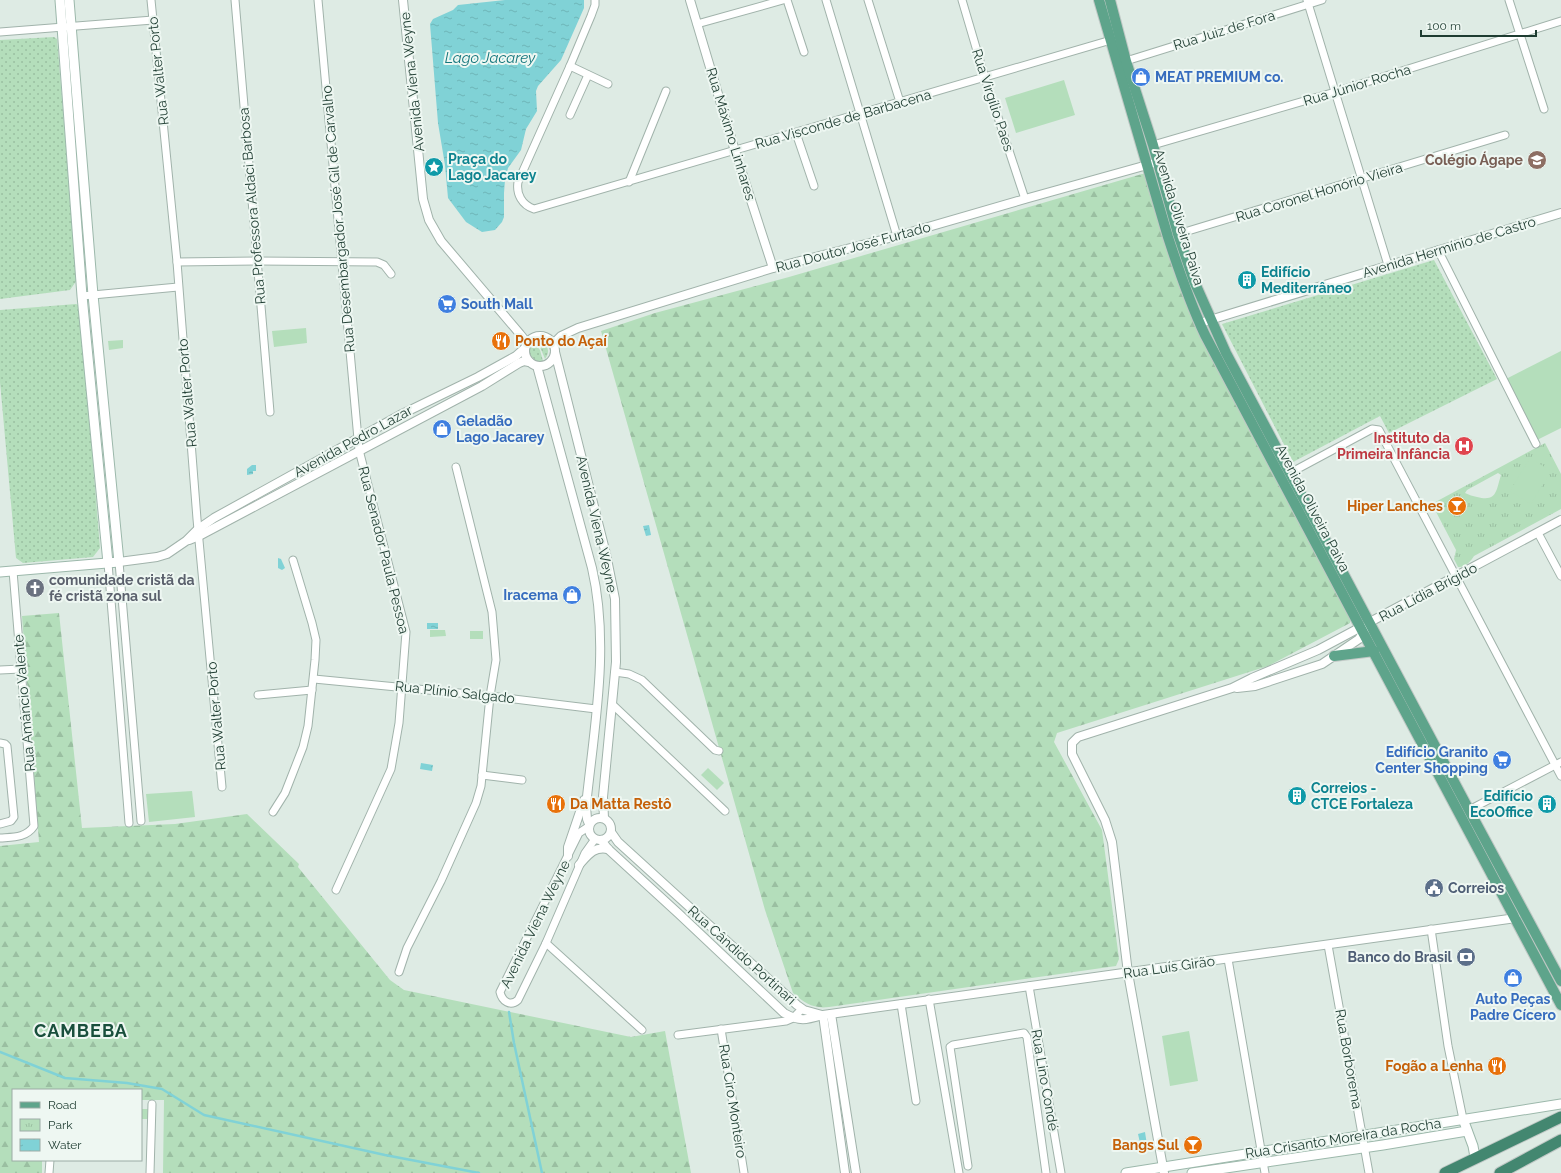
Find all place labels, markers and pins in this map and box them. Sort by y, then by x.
shop icon: MEAT PREMIUM co. [1130,66,1152,88]
place label: MEAT PREMIUM co. [1155,69,1283,85]
school or university icon: Colégio Ágape [1526,149,1548,171]
place label: Praça do Lago Jacarey [448,151,537,183]
place label: Colégio Ágape [1425,151,1524,168]
place icon: Praça do Lago Jacarey [423,156,445,178]
place label: Edifício Mediterrâneo [1261,264,1352,296]
building icon: Edifício Mediterrâneo [1236,269,1258,291]
supermarket icon: South Mall [436,293,458,315]
place label: South Mall [461,296,533,312]
restaurant icon: Ponto do Açaí [490,330,512,352]
place label: Ponto do Açaí [515,333,607,349]
place label: Geladão Lago Jacarey [456,413,545,445]
shop icon: Geladão Lago Jacarey [431,418,453,440]
place label: Instituto da Primeira Infância [1337,430,1450,462]
hospital icon: Instituto da Primeira Infância [1453,435,1475,457]
bar icon: Hiper Lanches [1446,495,1468,517]
place label: Hiper Lanches [1347,498,1443,514]
place label: comunidade cristã da fé cristã zona sul [49,572,194,604]
church icon: comunidade cristã da fé cristã zona sul [24,577,46,599]
shop icon: Iracema [561,584,583,606]
place label: Iracema [503,587,558,603]
place label: Edifício Granito Center Shopping [1375,744,1489,776]
supermarket icon: Edifício Granito Center Shopping [1491,749,1513,771]
place label: Correios - CTCE Fortaleza [1311,780,1413,812]
building icon: Correios - CTCE Fortaleza [1286,785,1308,807]
place label: Edifício EcoOffice [1470,788,1534,820]
restaurant icon: Da Matta Restô [545,793,567,815]
building icon: Edifício EcoOffice [1536,793,1558,815]
place label: Da Matta Restô [570,796,672,812]
public building icon: Correios [1423,877,1445,899]
place label: Correios [1448,880,1504,896]
bank icon: Banco do Brasil [1455,946,1477,968]
place label: Banco do Brasil [1348,949,1453,965]
shop icon: Auto Peças Padre Cícero [1502,967,1524,989]
place label: Auto Peças Padre Cícero [1470,991,1556,1023]
restaurant icon: Fogão a Lenha [1486,1055,1508,1077]
place label: Fogão a Lenha [1385,1058,1483,1074]
bar icon: Bangs Sul [1182,1134,1204,1156]
place label: Bangs Sul [1112,1137,1180,1153]

